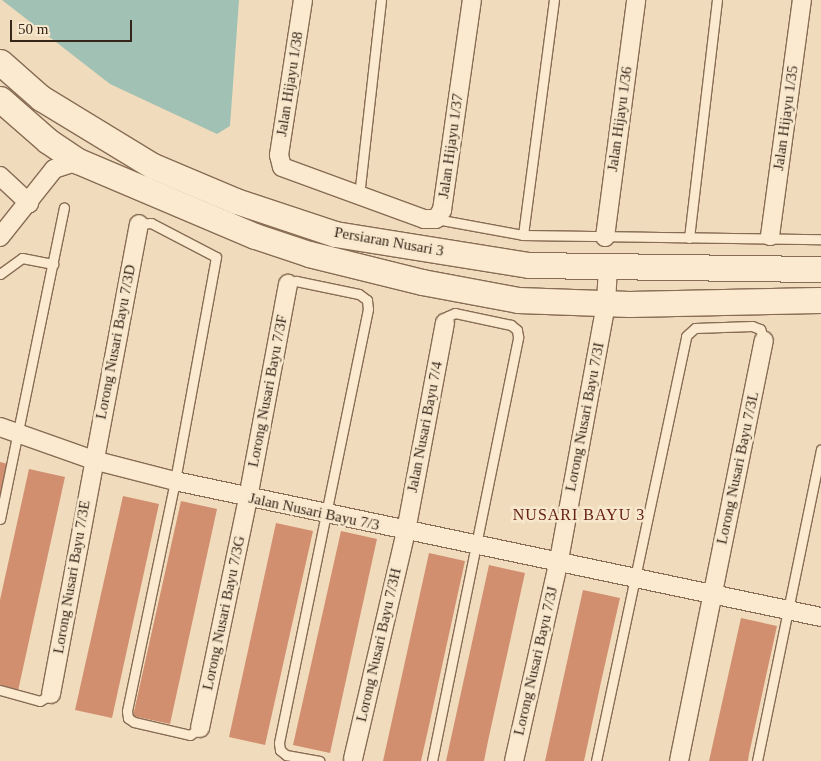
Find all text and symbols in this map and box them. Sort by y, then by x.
scale bar [12,10,135,42]
text: 50 m [18,21,48,37]
street label: Jalan Hijayu 1/38 [273,30,307,138]
street label: Jalan Hijayu 1/35 [770,64,802,172]
street label: Jalan Hijayu 1/36 [604,65,636,173]
street label: Jalan Hijayu 1/37 [435,92,467,200]
street label: Persiaran Nusari 3 [333,224,445,260]
street label: Lorong Nusari Bayu 7/3D [92,263,140,421]
street label: Lorong Nusari Bayu 7/3F [244,313,292,469]
street label: Lorong Nusari Bayu 7/3I [562,341,608,493]
street label: Jalan Nusari Bayu 7/4 [403,360,447,494]
street label: Lorong Nusari Bayu 7/3L [713,390,763,546]
street label: Jalan Nusari Bayu 7/3 [247,489,381,535]
street label: Lorong Nusari Bayu 7/3E [50,499,94,655]
district label: NUSARI BAYU 3 [511,505,647,525]
street label: Lorong Nusari Bayu 7/3G [199,534,249,692]
street label: Lorong Nusari Bayu 7/3H [353,566,405,724]
street label: Lorong Nusari Bayu 7/3J [510,585,562,737]

